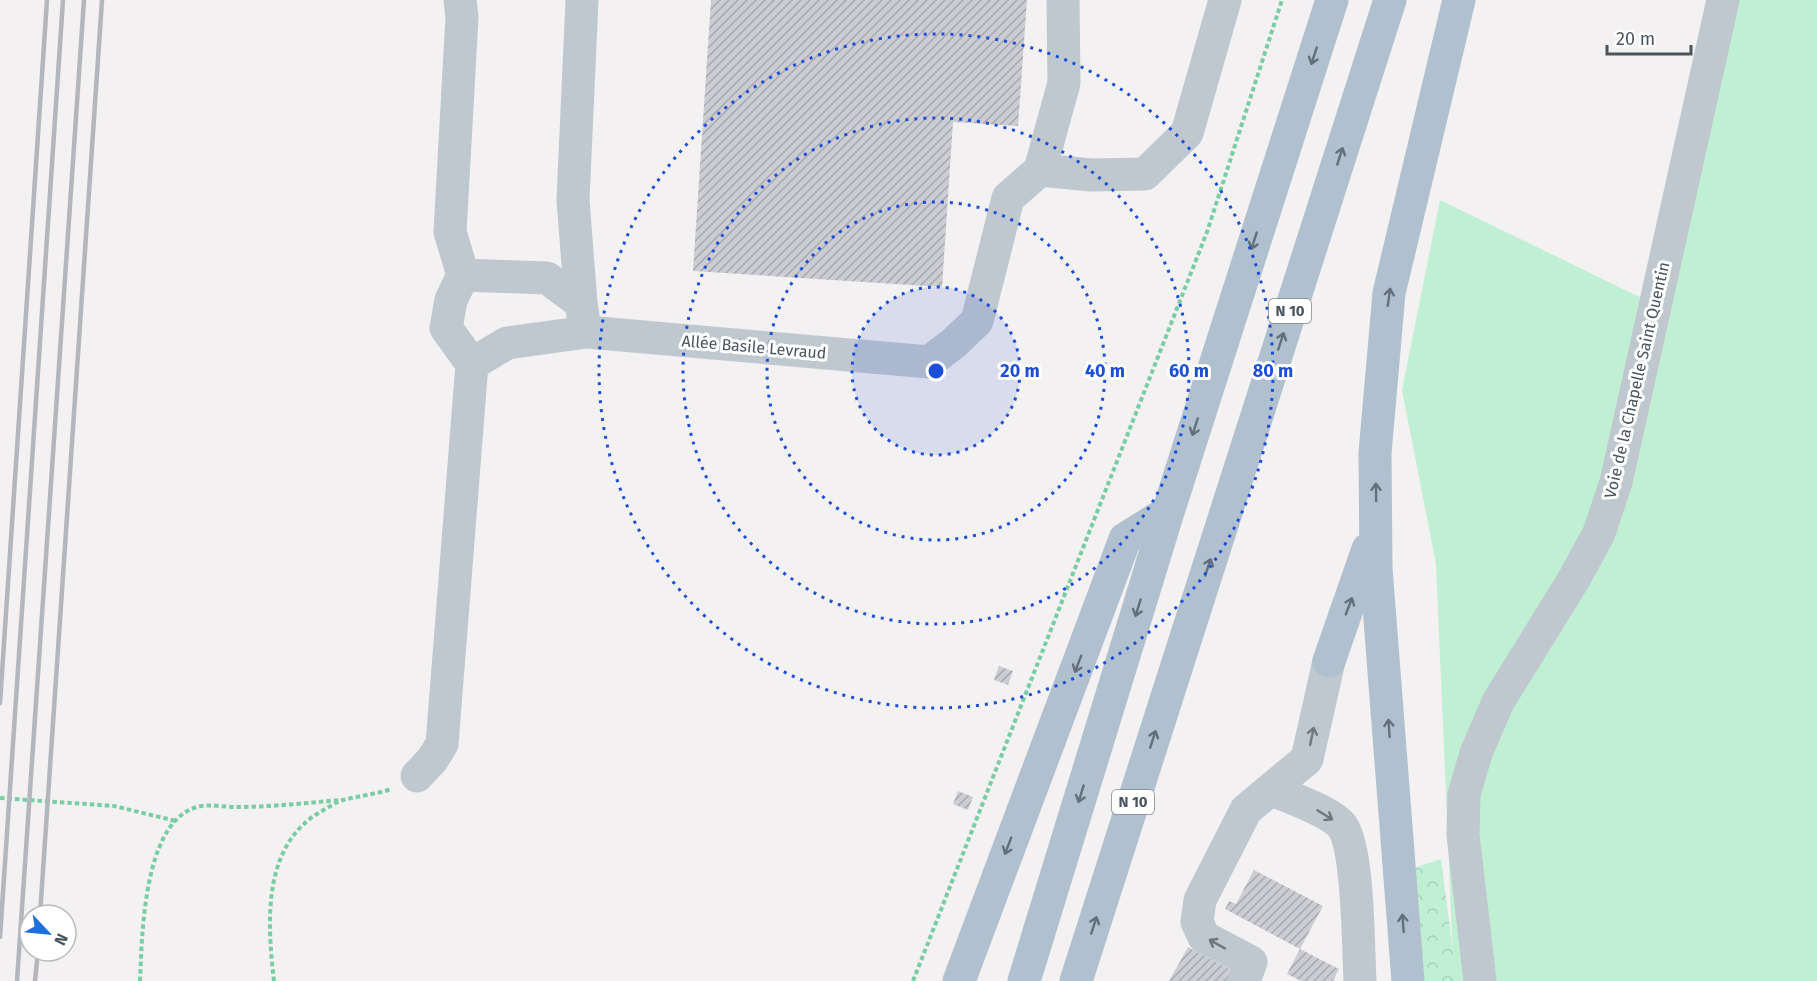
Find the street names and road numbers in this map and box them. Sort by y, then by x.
street label: Voie de la Chapelle Saint Quentin [1600,260,1674,500]
road number: N 10 [1269,299,1311,323]
street label: Allée Basile Levraud [681,331,827,363]
road number: N 10 [1112,790,1154,814]

